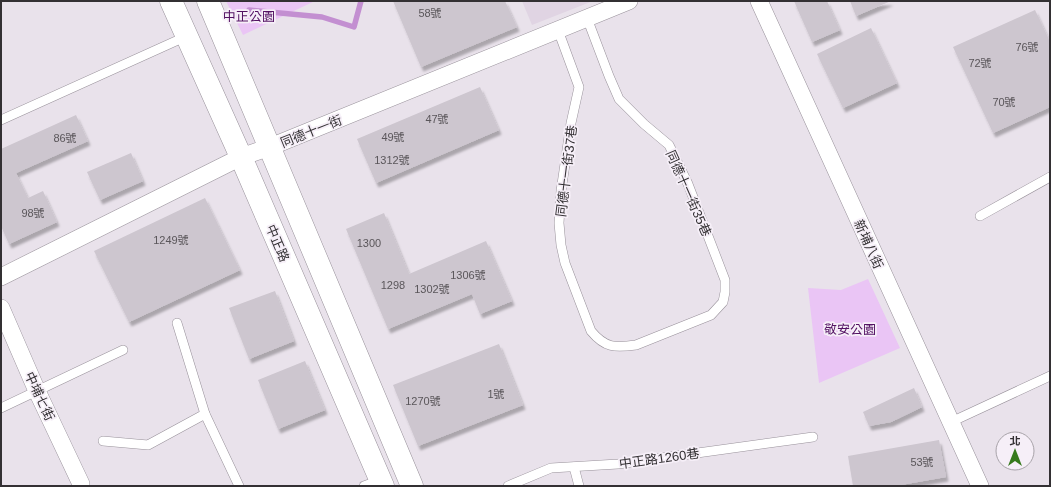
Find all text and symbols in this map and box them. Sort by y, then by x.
house number: 58號 [418,7,442,19]
park label: 中正公園 [223,9,275,24]
house number: 76號 [1015,41,1039,53]
house number: 72號 [968,57,992,69]
house number: 70號 [992,96,1016,108]
street label: 同德十一街 [278,112,344,151]
house number: 47號 [425,113,449,125]
street label: 同德十一街37巷 [553,124,580,218]
house number: 49號 [381,131,405,143]
house number: 86號 [53,132,77,144]
street label: 同德十一街35巷 [663,148,714,238]
house number: 1312號 [374,154,410,166]
house number: 98號 [21,207,45,219]
street label: 新埔八街 [851,217,886,271]
street label: 中正路 [263,222,292,264]
house number: 1249號 [153,234,189,246]
house number: 1300 [357,237,381,249]
house number: 1306號 [450,269,486,281]
house number: 1298 [381,279,405,291]
house number: 1302號 [414,283,450,295]
park label: 敬安公園 [824,322,876,337]
street label: 中埔七街 [22,369,57,423]
house number: 1號 [487,388,505,400]
house number: 1270號 [405,395,441,407]
north arrow [995,431,1035,471]
text: 北 [1010,435,1021,447]
street label: 中正路1260巷 [618,445,700,472]
house number: 53號 [910,456,934,468]

